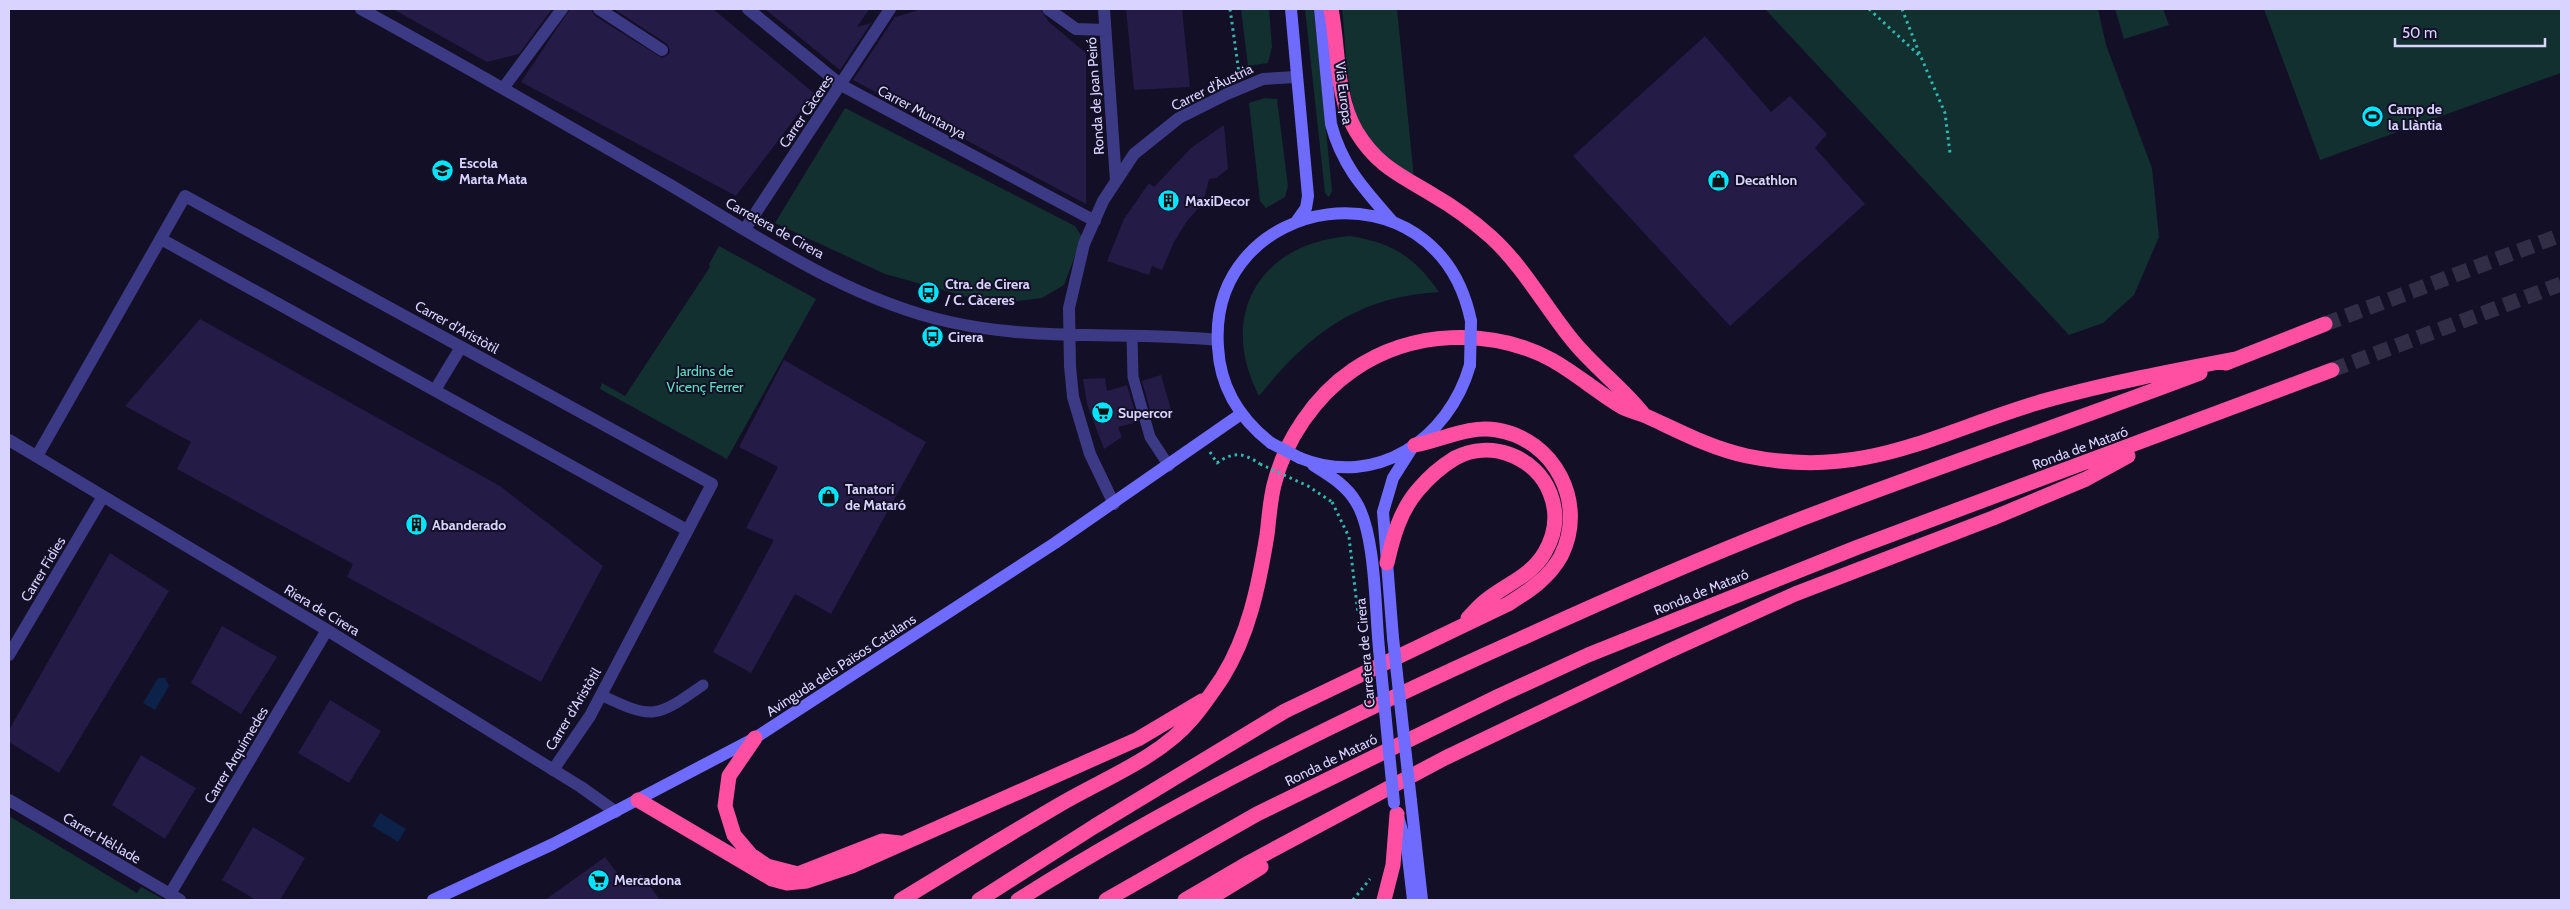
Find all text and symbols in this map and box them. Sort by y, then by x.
scale bar [2395,15,2545,47]
text: 50 m [2402,24,2437,42]
street label: Ronda de Joan Peiró [1082,36,1108,156]
street label: Carrer d'Àustria [1168,59,1256,115]
street label: Via Europa [1331,60,1357,126]
street label: Carrer Càceres [775,71,837,151]
street label: Carrer Muntanya [875,81,970,143]
place label: Camp de la Llàntia [2388,100,2442,134]
sports icon: Camp de la Llàntia [2360,105,2384,129]
place label: Escola Marta Mata [459,154,527,188]
school or university icon: Escola Marta Mata [431,159,455,183]
shop icon: Decathlon [1707,168,1731,192]
place label: Decathlon [1735,171,1797,189]
building icon: MaxiDecor [1157,189,1181,213]
place label: MaxiDecor [1185,192,1250,210]
street label: Carretera de Cirera [723,194,828,263]
place label: Ctra. de Cirera / C. Càceres [944,275,1030,309]
bus stop icon: Ctra. de Cirera / C. Càceres [917,280,941,304]
street label: Carrer d'Aristòtil [412,296,503,358]
bus stop icon: Cirera [920,325,944,349]
place label: Cirera [948,328,983,346]
park label: Jardins de Vicenç Ferrer [666,362,744,396]
supermarket icon: Supercor [1090,401,1114,425]
place label: Supercor [1118,404,1173,422]
street label: Ronda de Mataró [2030,422,2131,474]
place label: Tanatori de Mataró [845,480,906,514]
shop icon: Tanatori de Mataró [817,485,841,509]
building icon: Abanderado [404,513,428,537]
place label: Abanderado [432,516,506,534]
street label: Carrer Fídies [17,533,70,605]
street label: Ronda de Mataró [1651,565,1751,619]
street label: Riera de Cirera [281,580,363,640]
street label: Carretera de Cirera [1351,597,1379,708]
street label: Avinguda dels Països Catalans [763,610,920,720]
street label: Carrer d'Aristòtil [541,664,605,754]
street label: Carrer Arquímedes [200,703,272,807]
street label: Ronda de Mataró [1282,730,1380,790]
street label: Carrer Hèl·lade [60,808,144,868]
supermarket icon: Mercadona [586,868,610,892]
place label: Mercadona [614,871,681,889]

